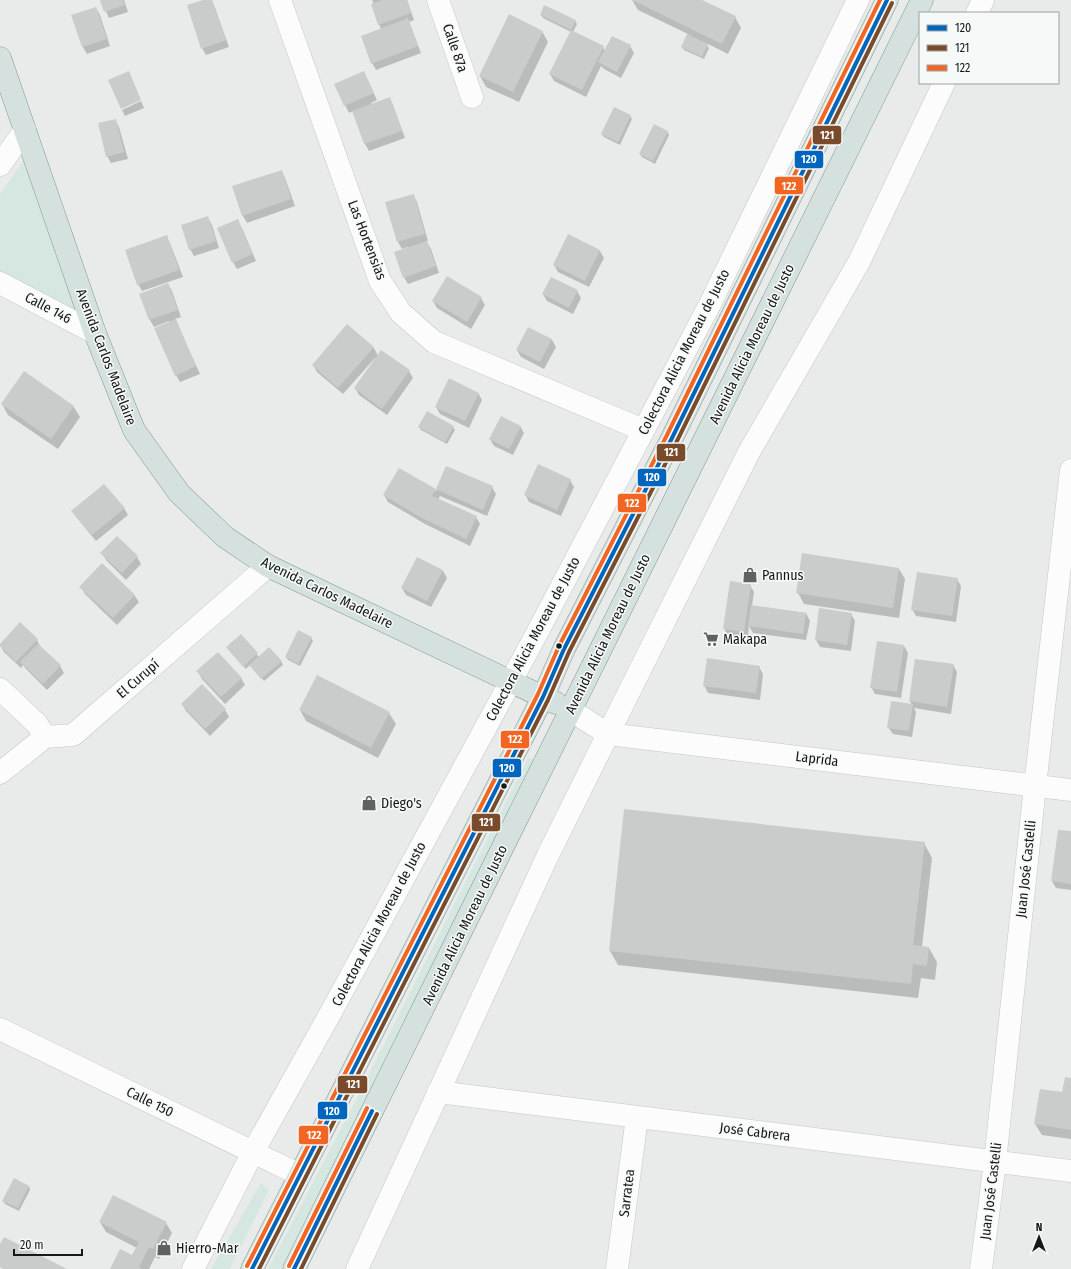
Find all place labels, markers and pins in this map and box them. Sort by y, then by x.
shop icon: Pannus [741,566,759,584]
place label: Pannus [762,567,804,584]
supermarket icon: Makapa [702,630,720,648]
place label: Makapa [723,631,767,648]
unlabelled marker [554,641,564,651]
unlabelled marker [499,781,509,791]
shop icon: Diego's [360,794,378,812]
place label: Diego's [381,795,422,812]
shop icon: Hierro-Mar [155,1239,173,1257]
place label: Hierro-Mar [176,1240,239,1257]

